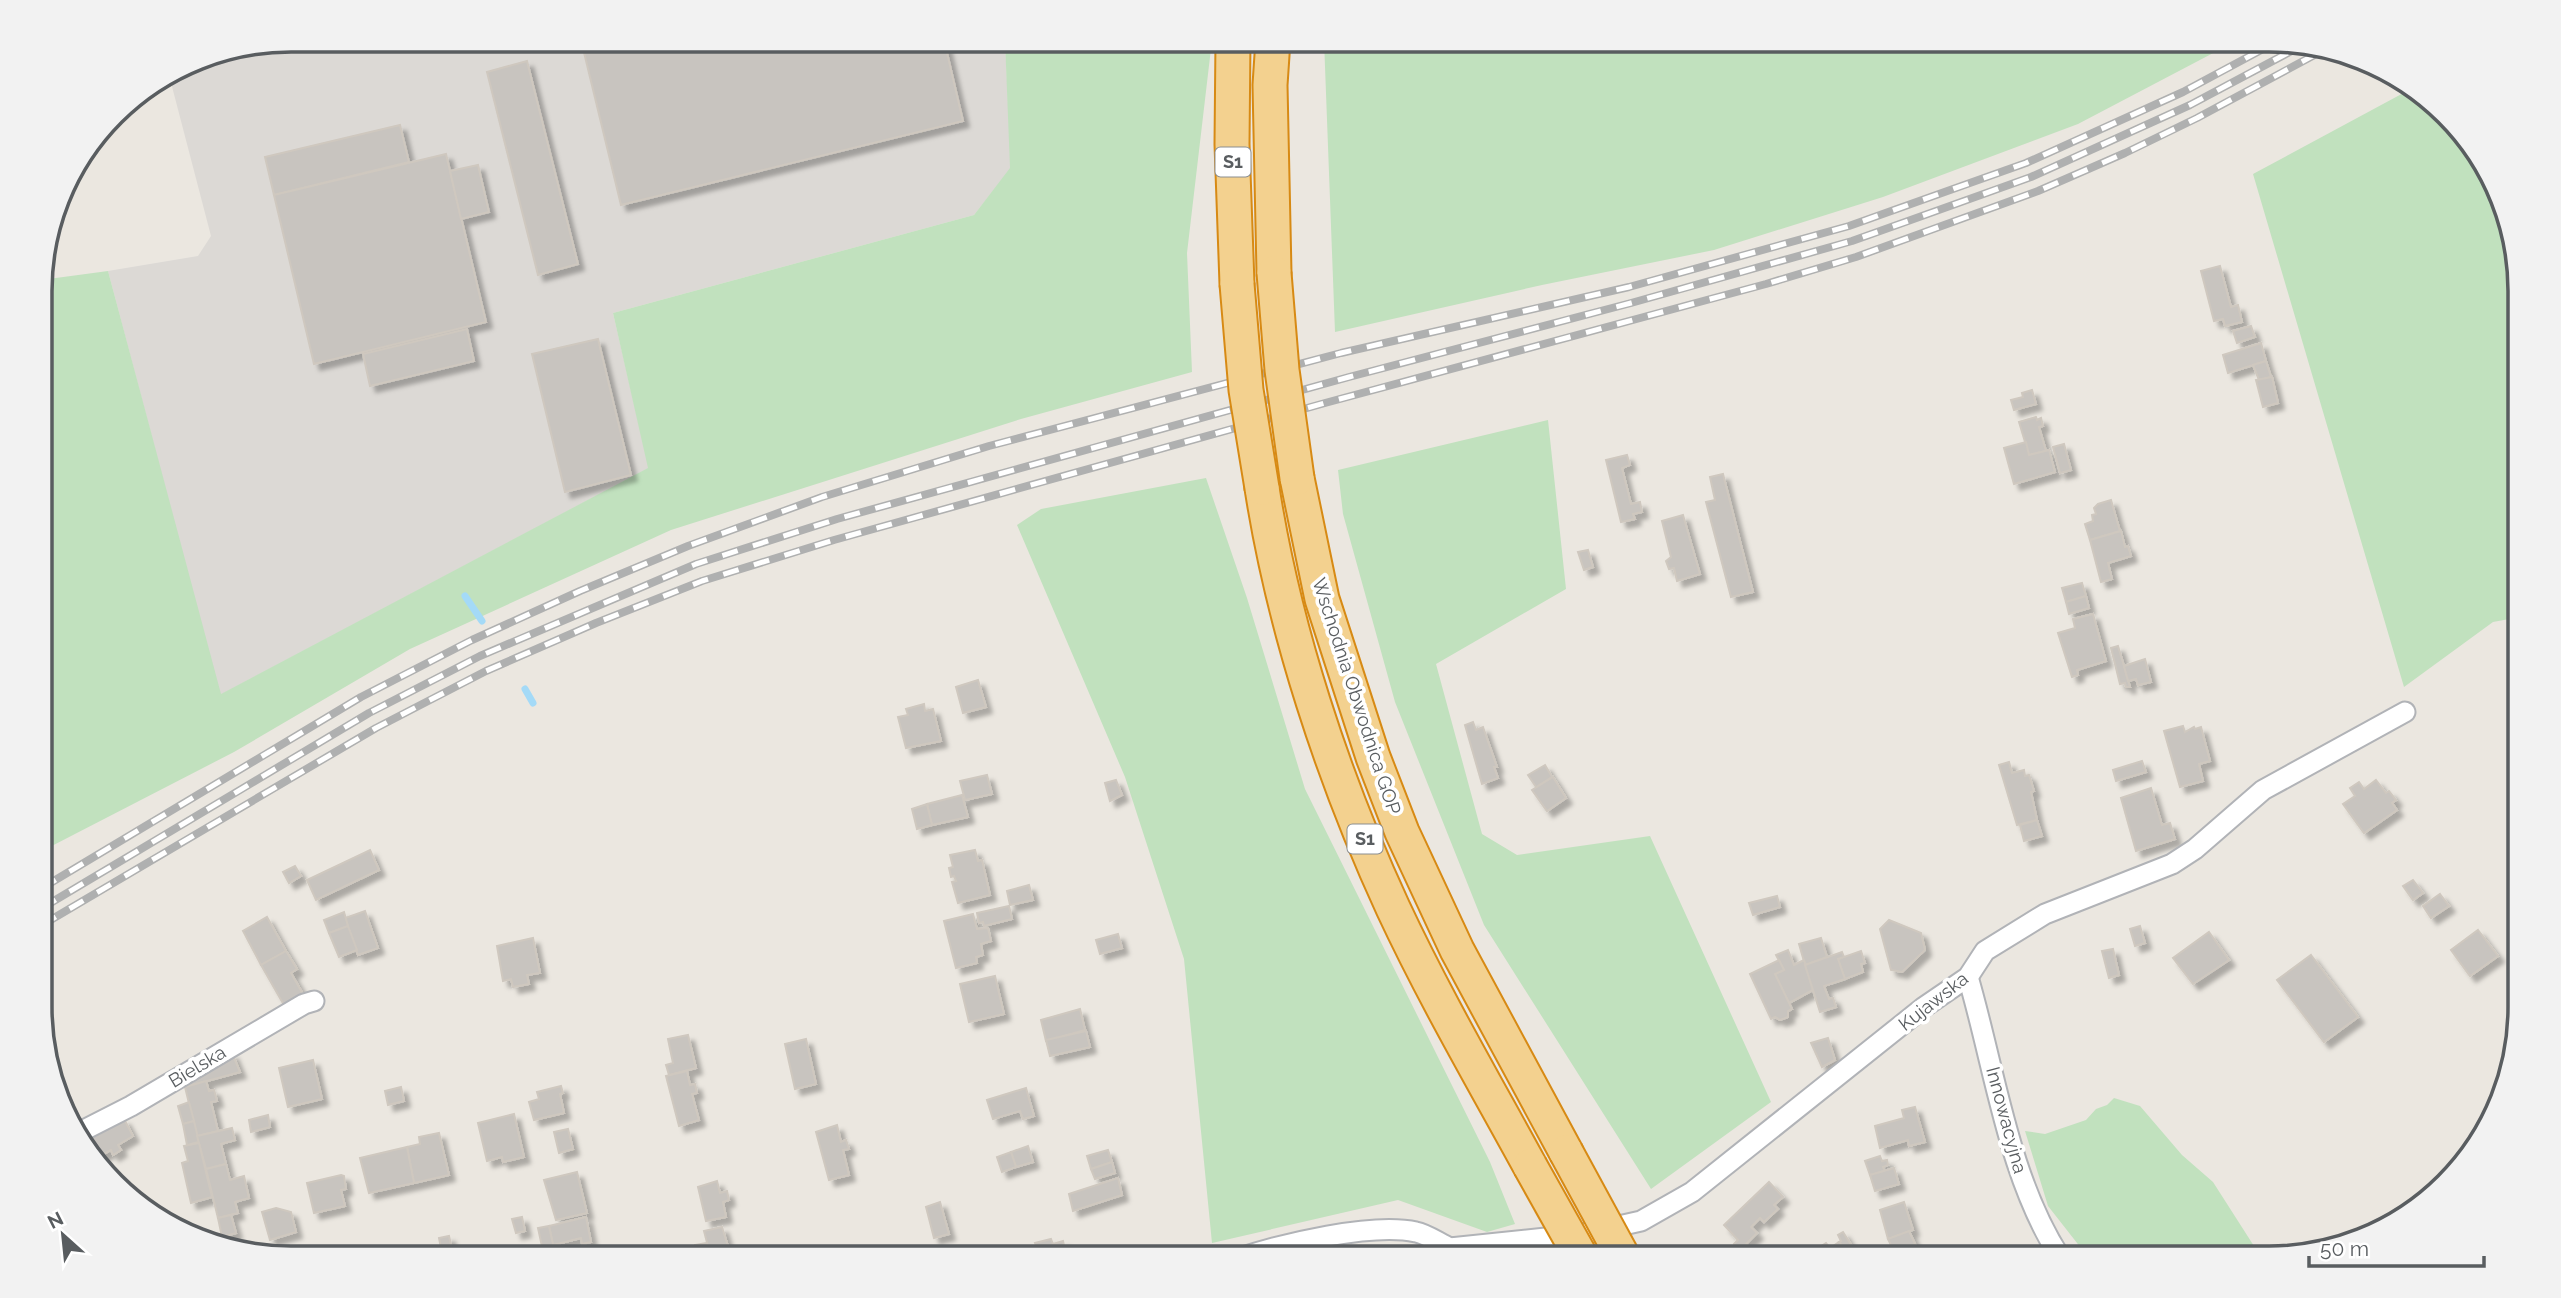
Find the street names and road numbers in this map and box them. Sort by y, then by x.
road number: S1 [1216,148,1250,176]
street label: Wschodnia Obwodnica GOP [1308,575,1406,817]
road number: S1 [1348,824,1382,854]
street label: Kujawska [1894,967,1972,1035]
street label: Bielska [164,1040,230,1092]
street label: Innowacyjna [1982,1064,2032,1176]

